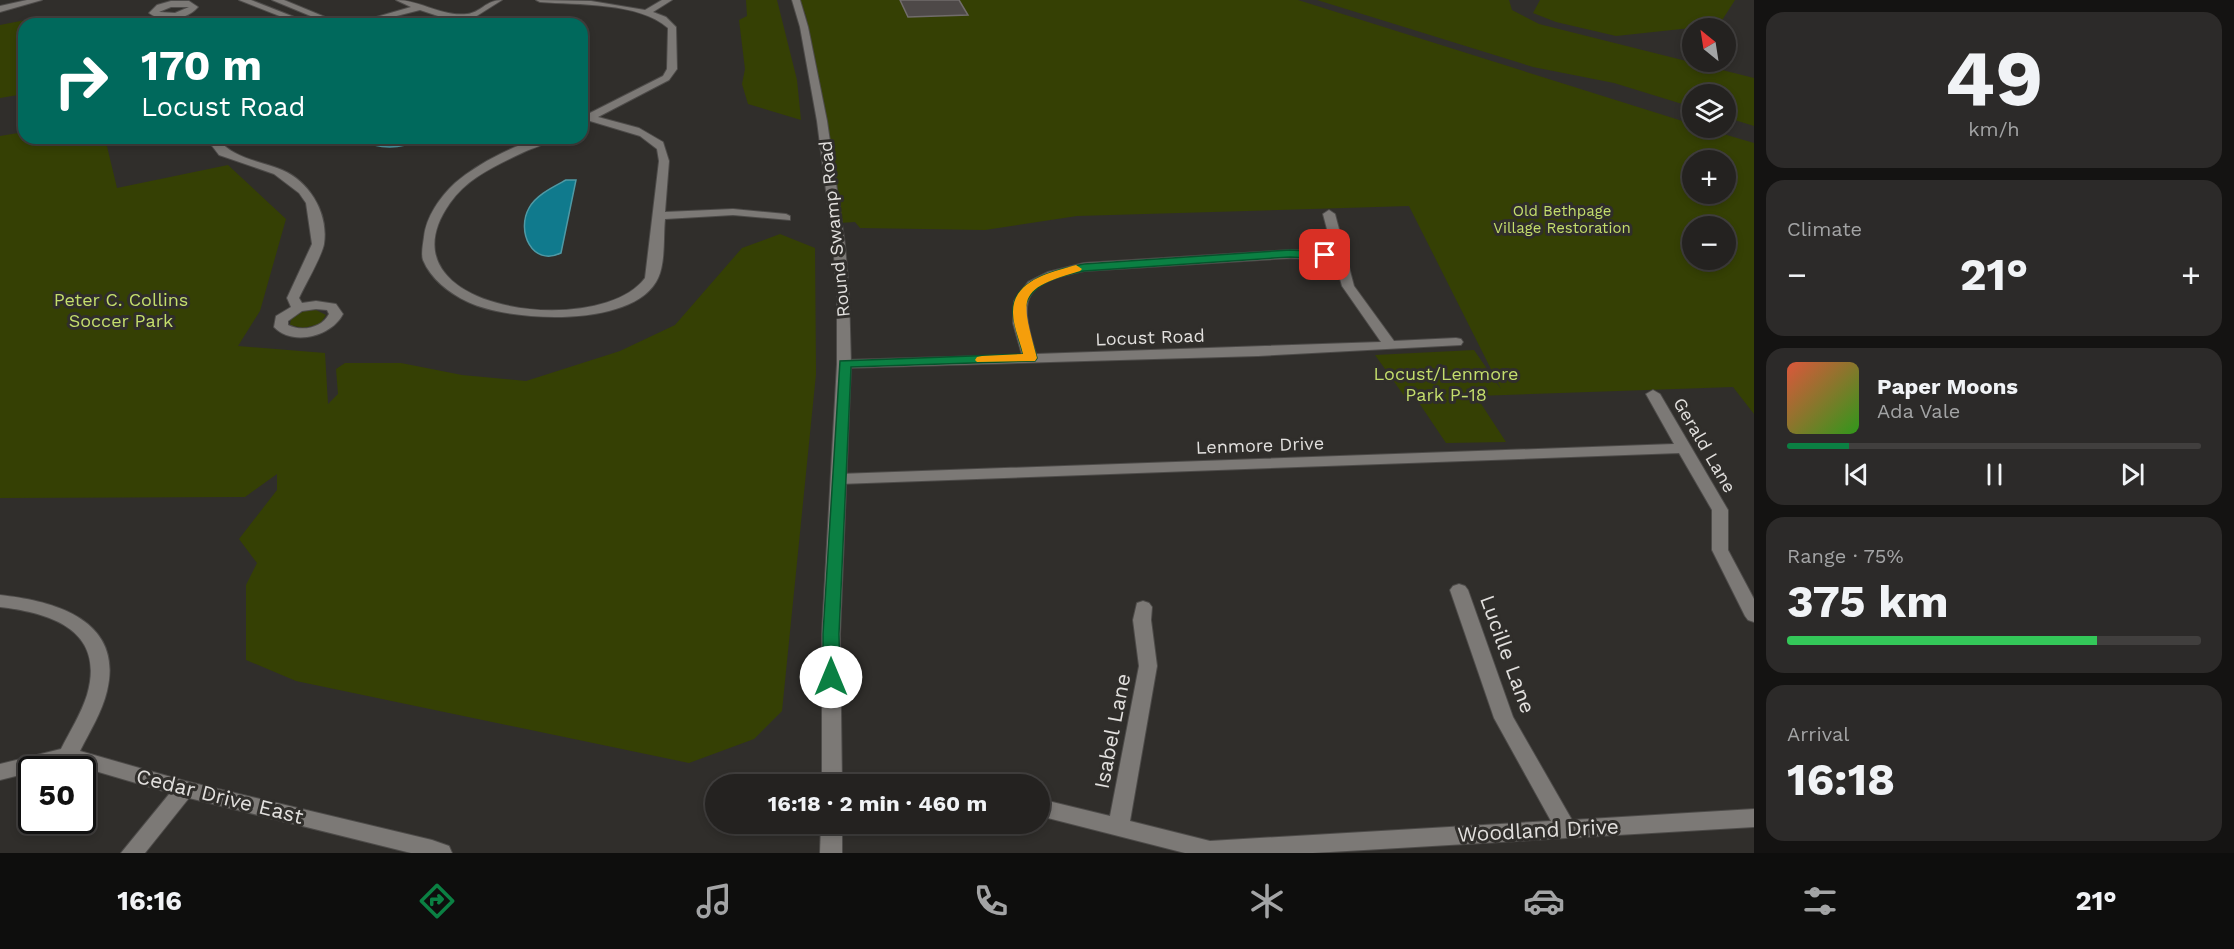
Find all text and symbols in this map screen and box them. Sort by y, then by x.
north arrow [1682,18,1736,72]
map controls [1682,18,1736,270]
text: 49 [1945,32,2043,124]
text: 170 m [141,41,262,90]
icon: right [42,42,120,120]
button: layers [1682,84,1736,138]
text: Locust Road [141,91,305,123]
text: km/h [1968,117,2020,141]
street label: Round Swamp Road [814,140,854,318]
button: + [1682,150,1736,204]
park label: Old Bethpage Village Restoration [1493,202,1631,237]
button: − [1682,216,1736,270]
text: Climate [1787,217,1862,241]
pin [1299,229,1350,280]
icon: arrive [1308,238,1341,271]
text: 21° [1960,248,2028,301]
text: − [1787,255,1807,294]
text: + [2181,255,2201,294]
park label: Peter C. Collins Soccer Park [54,289,188,331]
street label: Locust Road [1095,325,1205,349]
park label: Locust/Lenmore Park P-18 [1374,363,1518,405]
text: Paper Moons [1877,374,2018,399]
street label: Gerald Lane [1669,394,1741,496]
text: Ada Vale [1877,399,1960,423]
street label: Lenmore Drive [1196,432,1324,458]
icon: previous [1840,458,1873,491]
icon: pause [1978,458,2011,491]
icon: next [2116,458,2149,491]
text: Range · 75% [1787,544,1904,568]
text: 375 km [1787,575,1949,628]
street label: Lucille Lane [1475,591,1541,717]
position arrow [799,645,863,709]
street label: Isabel Lane [1089,671,1135,791]
text: Arrival [1787,722,1849,746]
text: 16:18 [1787,753,1895,806]
speed limit sign: 50 [18,756,96,834]
street label: Cedar Drive East [134,763,306,829]
text: 16:18 · 2 min · 460 m [768,791,987,816]
street label: Woodland Drive [1457,813,1619,847]
icon: directions [416,880,458,922]
icon: music [693,880,735,922]
icon: phone [970,880,1012,922]
icon: climate [1246,880,1288,922]
icon: car [1523,880,1565,922]
icon: filters [1799,880,1841,922]
text: 16:16 [117,885,182,917]
text: 21° [2076,885,2117,917]

